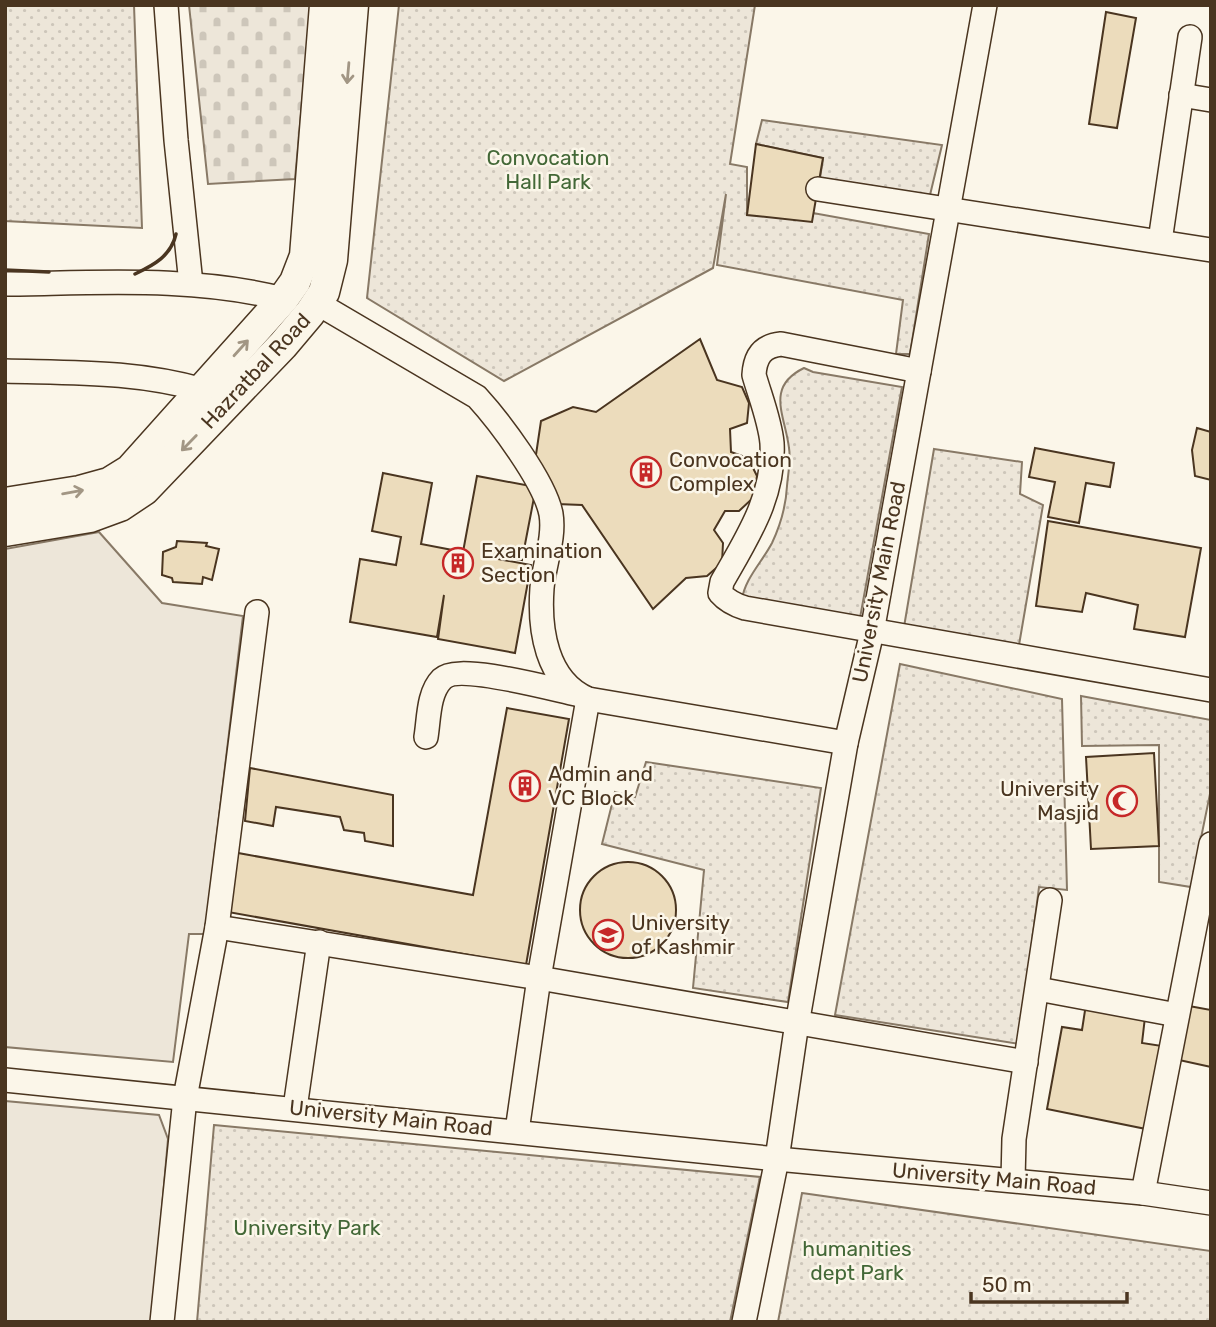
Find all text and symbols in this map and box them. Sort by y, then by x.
one-way arrow [341,61,354,84]
park label: Convocation Hall Park [487,145,609,194]
street label: Hazratbal Road [196,308,316,434]
one-way arrow [233,339,249,357]
one-way arrow [180,434,197,451]
place label: Convocation Complex [669,447,792,496]
building icon: Convocation Complex [629,455,663,489]
street label: University Main Road [847,479,910,685]
one-way arrow [61,485,84,498]
place label: Examination Section [481,538,603,587]
building icon: Examination Section [441,546,475,580]
place label: Admin and VC Block [548,761,653,810]
building icon: Admin and VC Block [508,769,542,803]
place label: University Masjid [1000,776,1099,825]
mosque icon: University Masjid [1105,784,1139,818]
place label: University of Kashmir [631,910,735,959]
school or university icon: University of Kashmir [591,918,625,952]
street label: University Main Road [288,1094,494,1141]
street label: University Main Road [891,1157,1097,1200]
park label: University Park [233,1215,381,1240]
park label: humanities dept Park [802,1236,912,1285]
scale bar [971,1260,1127,1304]
text: 50 m [982,1272,1032,1297]

